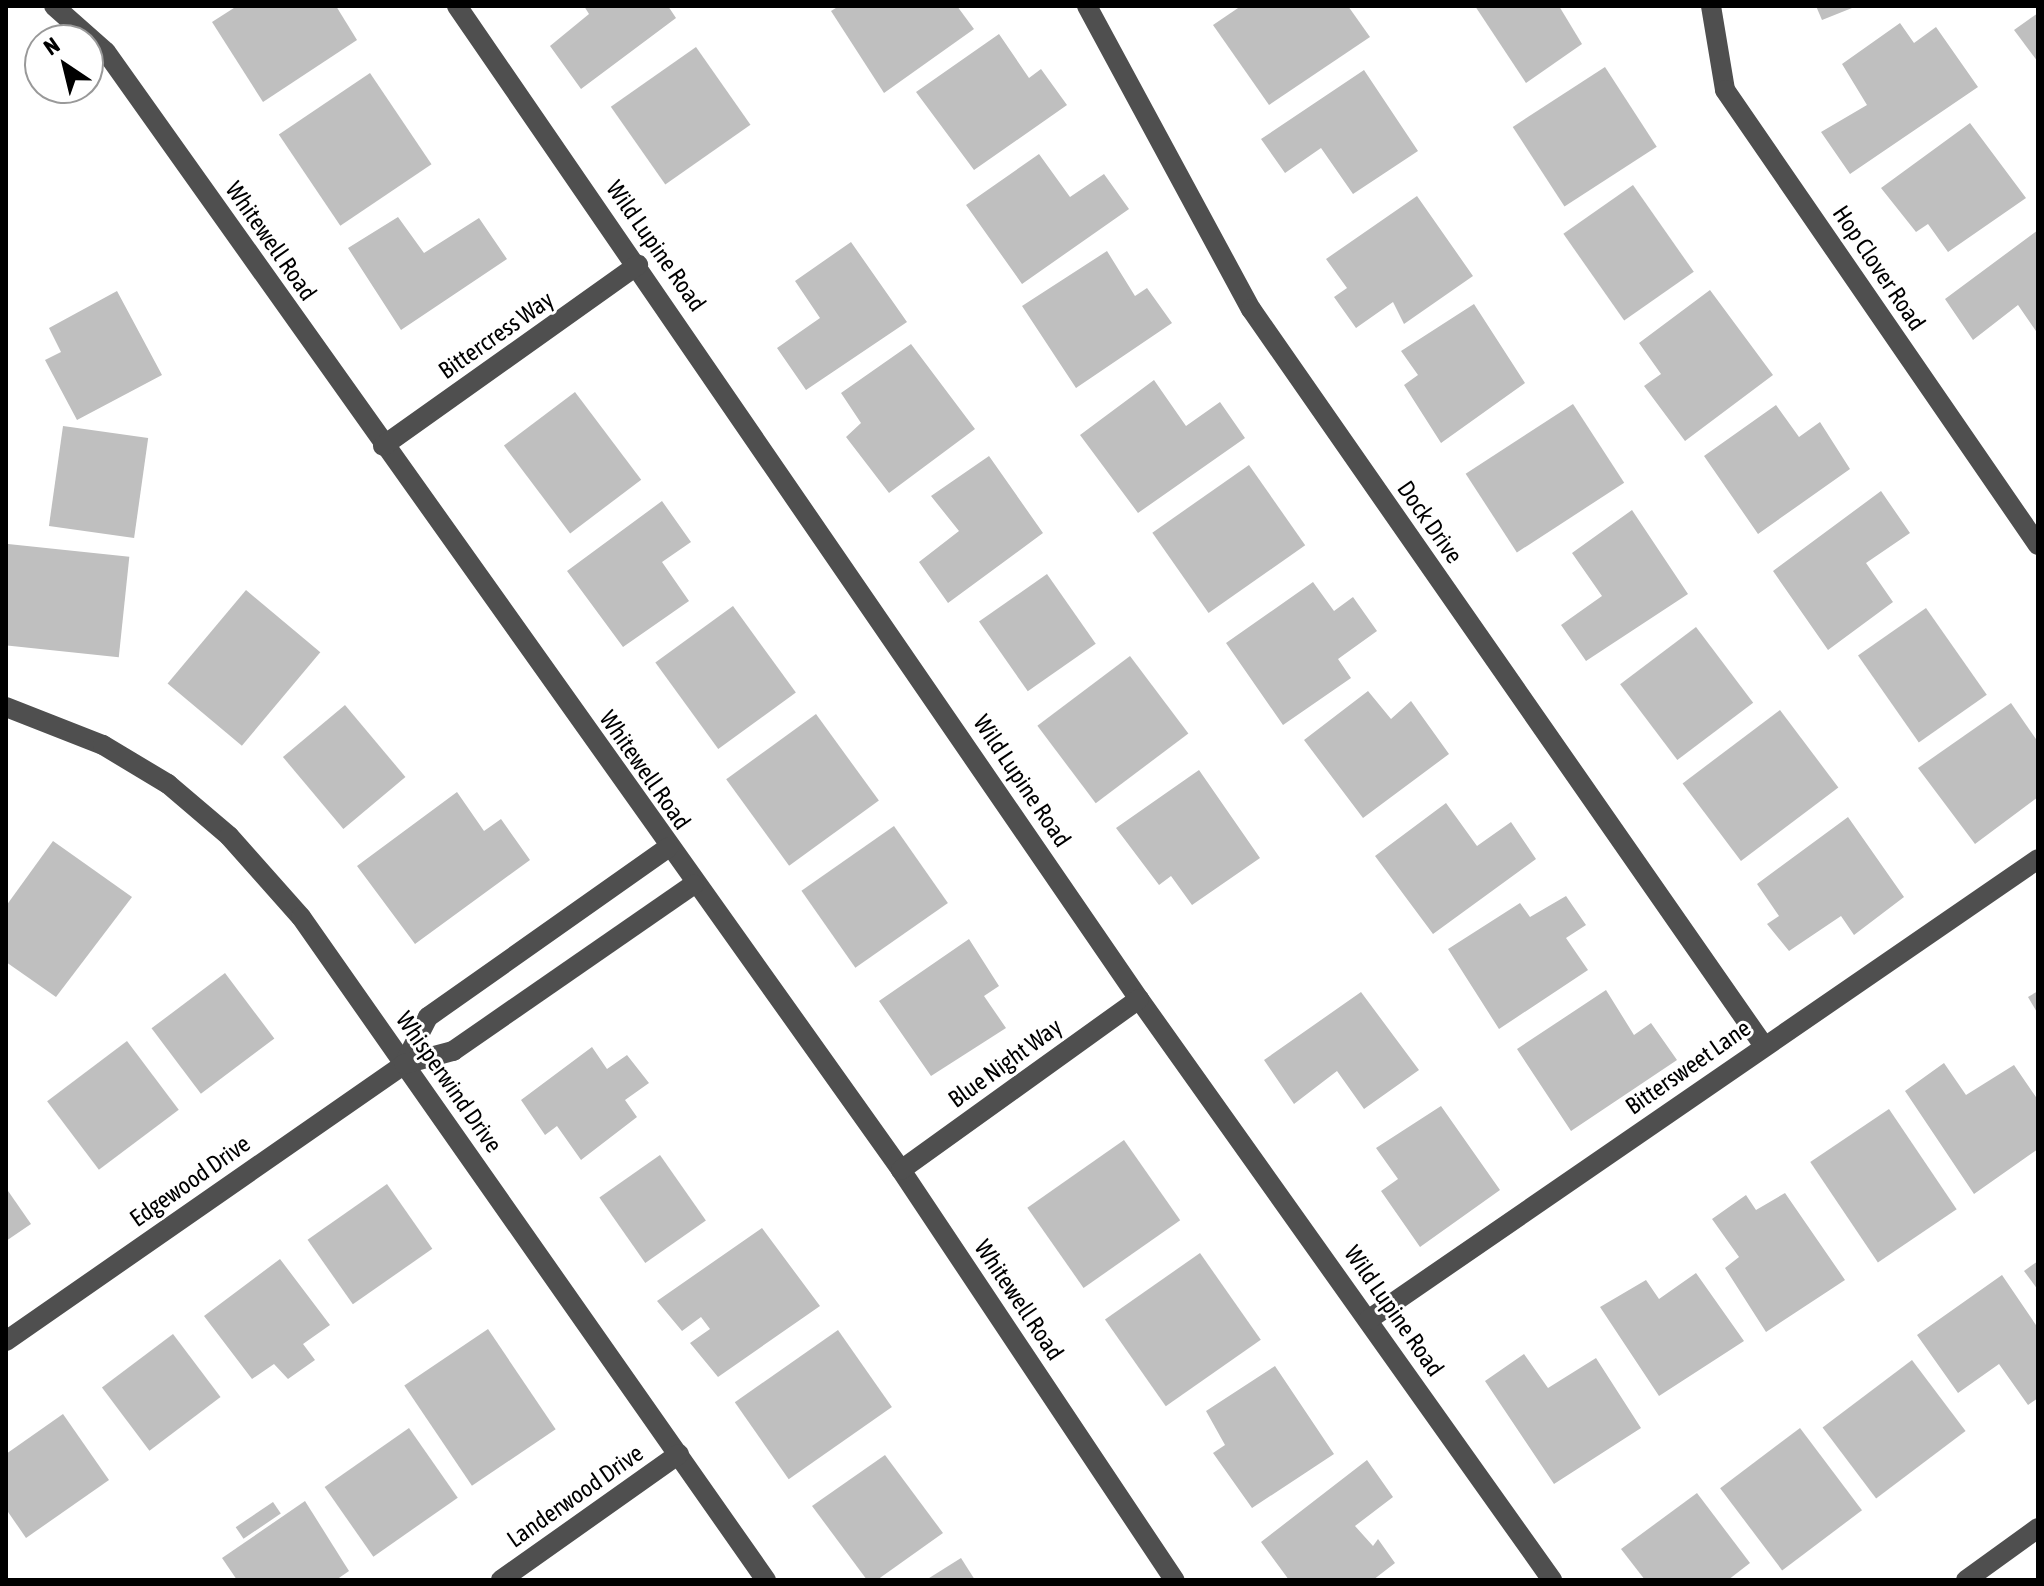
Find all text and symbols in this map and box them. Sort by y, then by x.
north arrow [24,24,104,104]
text: N [39,32,64,60]
street label: Wild Lupine Road [600,175,712,317]
street label: Whitewell Road [219,176,323,306]
street label: Hop Clover Road [1827,200,1931,336]
street label: Bittercress Way [433,285,559,385]
street label: Dock Drive [1391,475,1469,569]
street label: Whitewell Road [593,705,697,835]
street label: Wild Lupine Road [967,709,1077,853]
street label: Whisperwind Drive [390,1006,508,1158]
street label: Blue Night Way [943,1012,1067,1114]
street label: Bittersweet Lane [1620,1013,1756,1121]
street label: Edgewood Drive [124,1129,256,1233]
street label: Whitewell Road [968,1234,1070,1366]
street label: Wild Lupine Road [1338,1240,1450,1382]
street label: Landerwood Drive [501,1439,649,1553]

